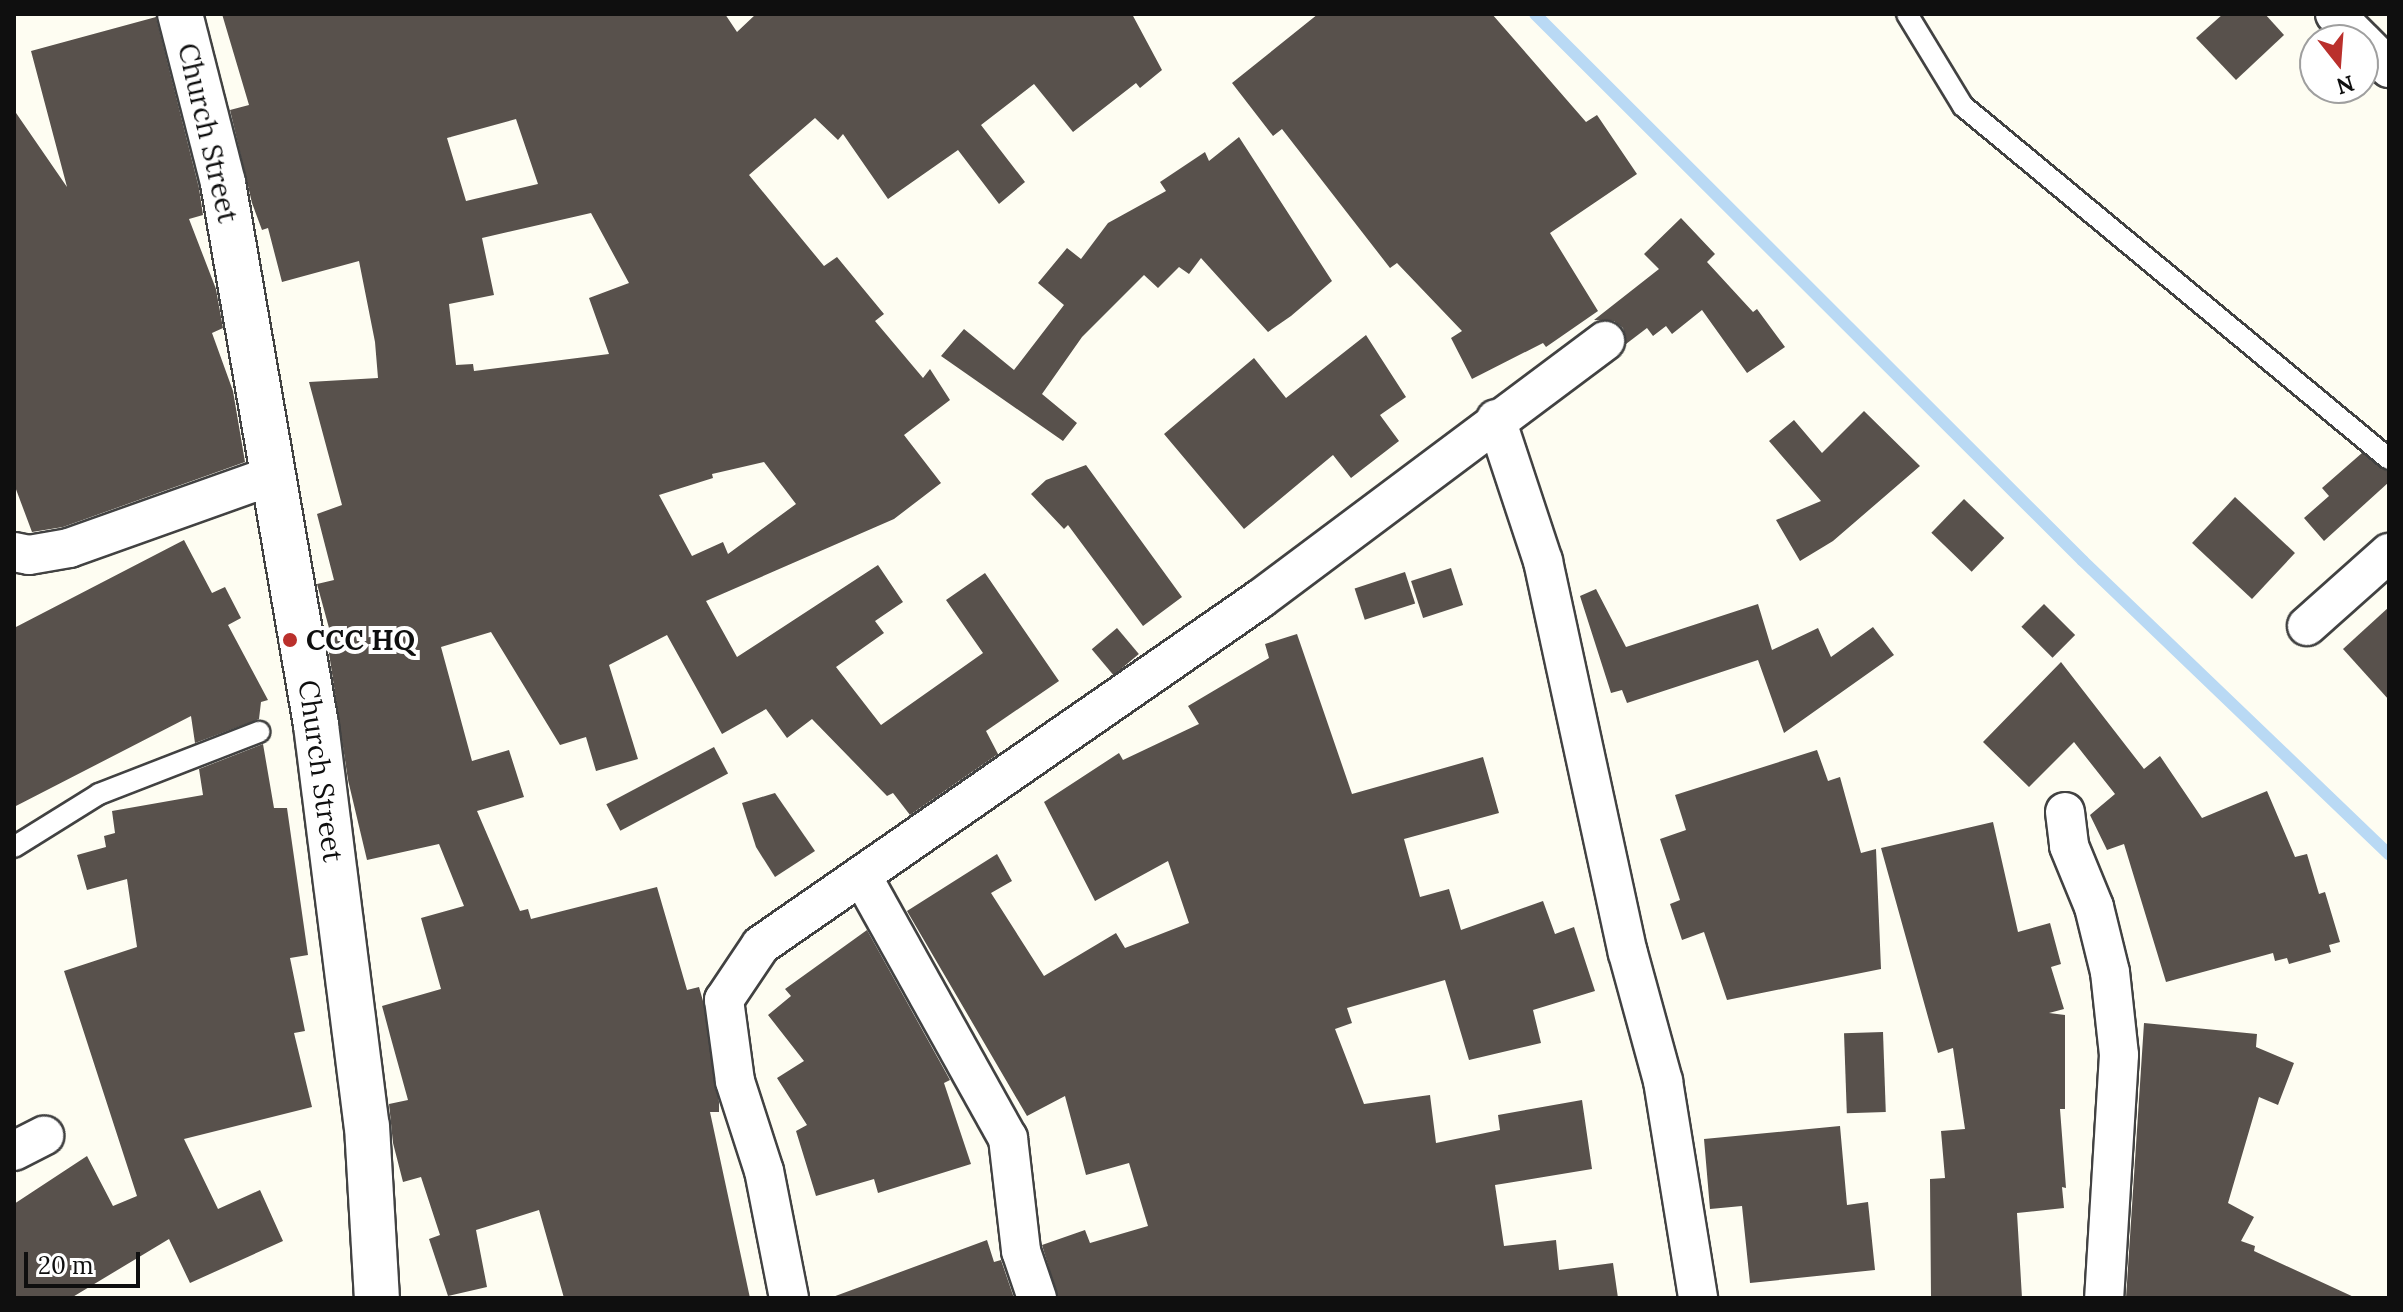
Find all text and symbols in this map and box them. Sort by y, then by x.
north arrow [2299,24,2379,104]
street label: Church Street [171,40,245,226]
text: N [2333,69,2358,101]
place label: CCC HQ [306,623,415,657]
marker: CCC HQ [281,631,299,649]
street label: Church Street [292,678,350,864]
scale bar [28,1236,144,1286]
text: 20 m [38,1250,94,1281]

